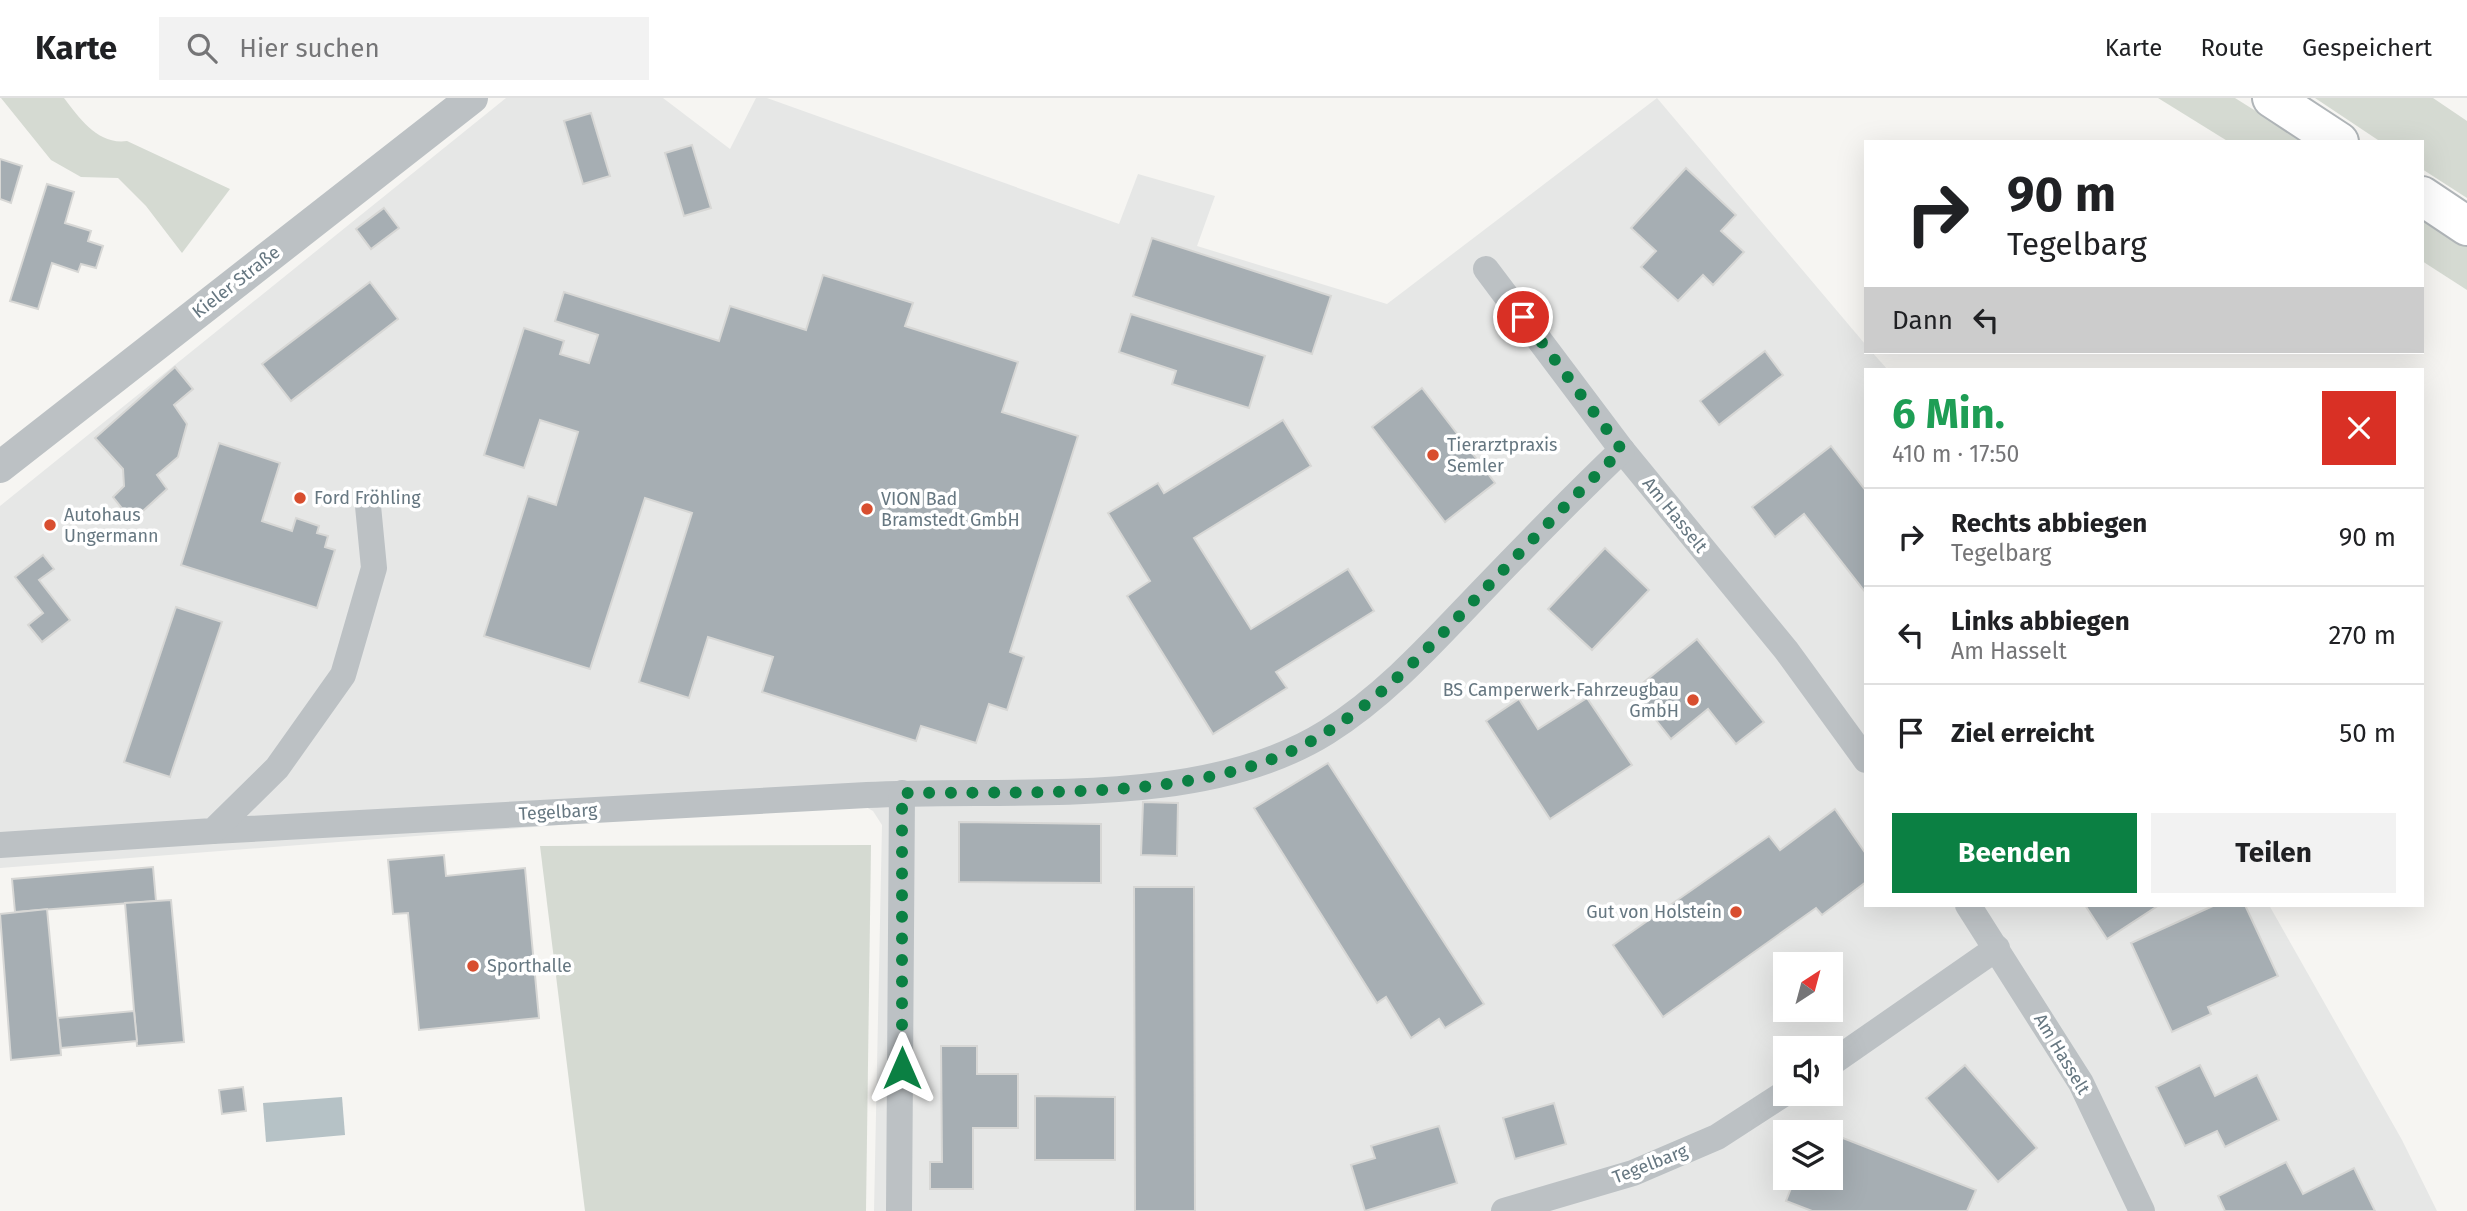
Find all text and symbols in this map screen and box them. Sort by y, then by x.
search box [159,17,649,80]
text: Karte [35,28,117,68]
icon: search [183,29,221,67]
text: Hier suchen [239,33,380,64]
text: Karte [2105,34,2162,62]
text: Route [2200,34,2264,62]
text: Gespeichert [2302,34,2432,62]
text: 90 m [2007,165,2116,224]
icon: right [1892,168,1983,259]
text: Tegelbarg [2007,225,2147,263]
street label: Kieler Straße [188,241,284,323]
pin [1493,287,1553,347]
icon: arrive [1504,298,1542,336]
icon: left [1967,301,2005,339]
text: Dann [1892,305,1953,336]
text: 6 Min. [1892,389,2005,439]
button: close [2322,391,2396,465]
place label: Tierarztpraxis Semler [1447,434,1557,477]
text: 410 m · 17:50 [1892,440,2019,468]
marker: Tierarztpraxis Semler [1425,447,1441,463]
street label: Am Hasselt [1638,473,1712,558]
place label: Ford Fröhling [314,487,421,509]
place label: VION Bad Bramstedt GmbH [881,488,1020,531]
marker: Ford Fröhling [292,490,308,506]
marker: VION Bad Bramstedt GmbH [859,501,875,517]
place label: Autohaus Ungermann [64,504,159,547]
text: Rechts abbiegen [1951,508,2147,539]
marker: Autohaus Ungermann [42,517,58,533]
icon: right [1892,518,1930,556]
text: 90 m [2339,522,2396,553]
text: Tegelbarg [1951,539,2051,567]
text: Links abbiegen [1951,606,2130,637]
icon: left [1892,616,1930,654]
text: 270 m [2328,620,2396,651]
text: Am Hasselt [1951,637,2067,665]
place label: BS Camperwerk-Fahrzeugbau GmbH [1443,679,1679,722]
marker: BS Camperwerk-Fahrzeugbau GmbH [1685,692,1701,708]
icon: arrive [1892,714,1930,752]
text: Ziel erreicht [1951,718,2094,749]
text: 50 m [2339,718,2396,749]
street label: Tegelbarg [518,799,598,825]
button: Beenden [1892,813,2137,893]
button: Teilen [2151,813,2396,893]
place label: Gut von Holstein [1586,901,1722,923]
marker: Gut von Holstein [1728,904,1744,920]
north arrow [1773,952,1843,1022]
map controls [1773,952,1843,1190]
place label: Sporthalle [487,955,572,977]
marker: Sporthalle [465,958,481,974]
street label: Am Hasselt [2029,1010,2095,1099]
position arrow [865,1031,939,1105]
button: sound [1773,1036,1843,1106]
button: layers [1773,1120,1843,1190]
street label: Tegelbarg [1609,1139,1691,1188]

